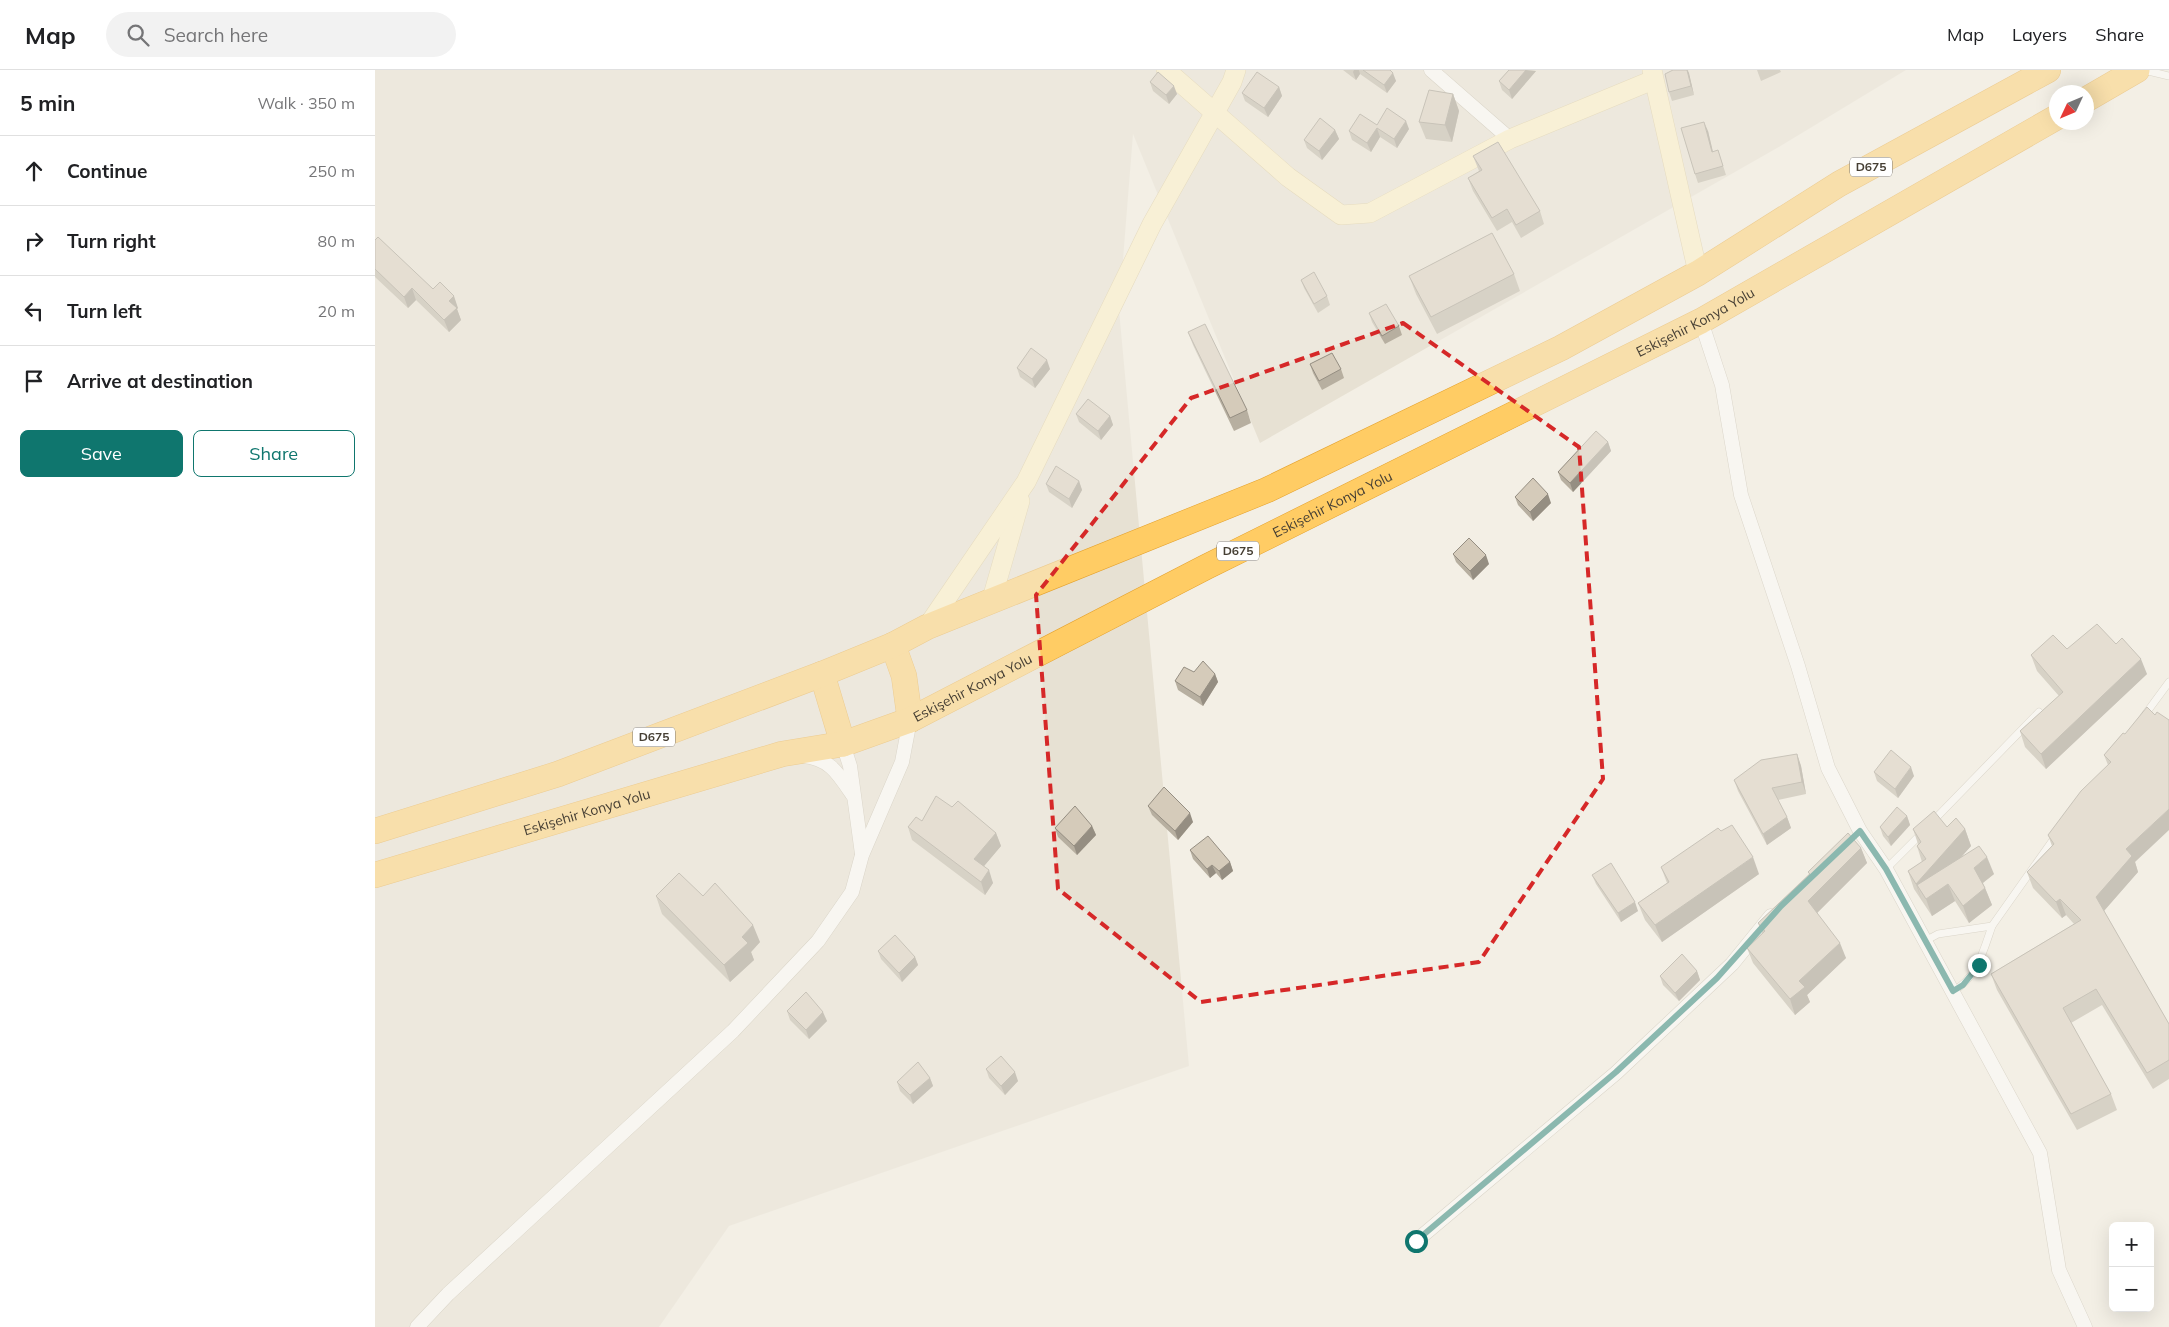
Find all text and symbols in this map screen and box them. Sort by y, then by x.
search box [106,12,456,57]
text: Map [25,20,76,50]
icon: search [124,21,152,49]
text: Search here [164,23,268,47]
text: Map [1947,23,1984,46]
text: Layers [2012,23,2067,46]
text: Share [2095,23,2144,46]
north arrow [2049,85,2094,130]
text: 5 min [20,90,75,116]
text: Walk · 350 m [257,93,355,113]
icon: ahead [20,157,48,185]
road number: D675 [1850,158,1892,176]
text: Continue [67,159,147,183]
text: 250 m [308,161,355,181]
icon: right [20,227,48,255]
text: Turn right [67,229,156,253]
text: 80 m [318,231,355,251]
street label: Eskişehir Konya Yolu [1633,283,1758,361]
icon: left [20,297,48,325]
text: Turn left [67,299,142,323]
text: 20 m [318,301,355,321]
icon: arrive [20,367,48,395]
text: Arrive at destination [67,369,253,393]
button: Save [20,430,183,477]
button: Share [193,430,355,477]
street label: Eskişehir Konya Yolu [1270,467,1395,541]
road number: D675 [1217,542,1259,561]
street label: Eskişehir Konya Yolu [910,649,1035,726]
road number: D675 [633,728,675,746]
street label: Eskişehir Konya Yolu [521,785,652,839]
route end [1968,954,1991,977]
map controls [2109,1222,2154,1312]
button: + [2109,1222,2154,1267]
route start [1405,1230,1428,1253]
button: − [2109,1267,2154,1312]

